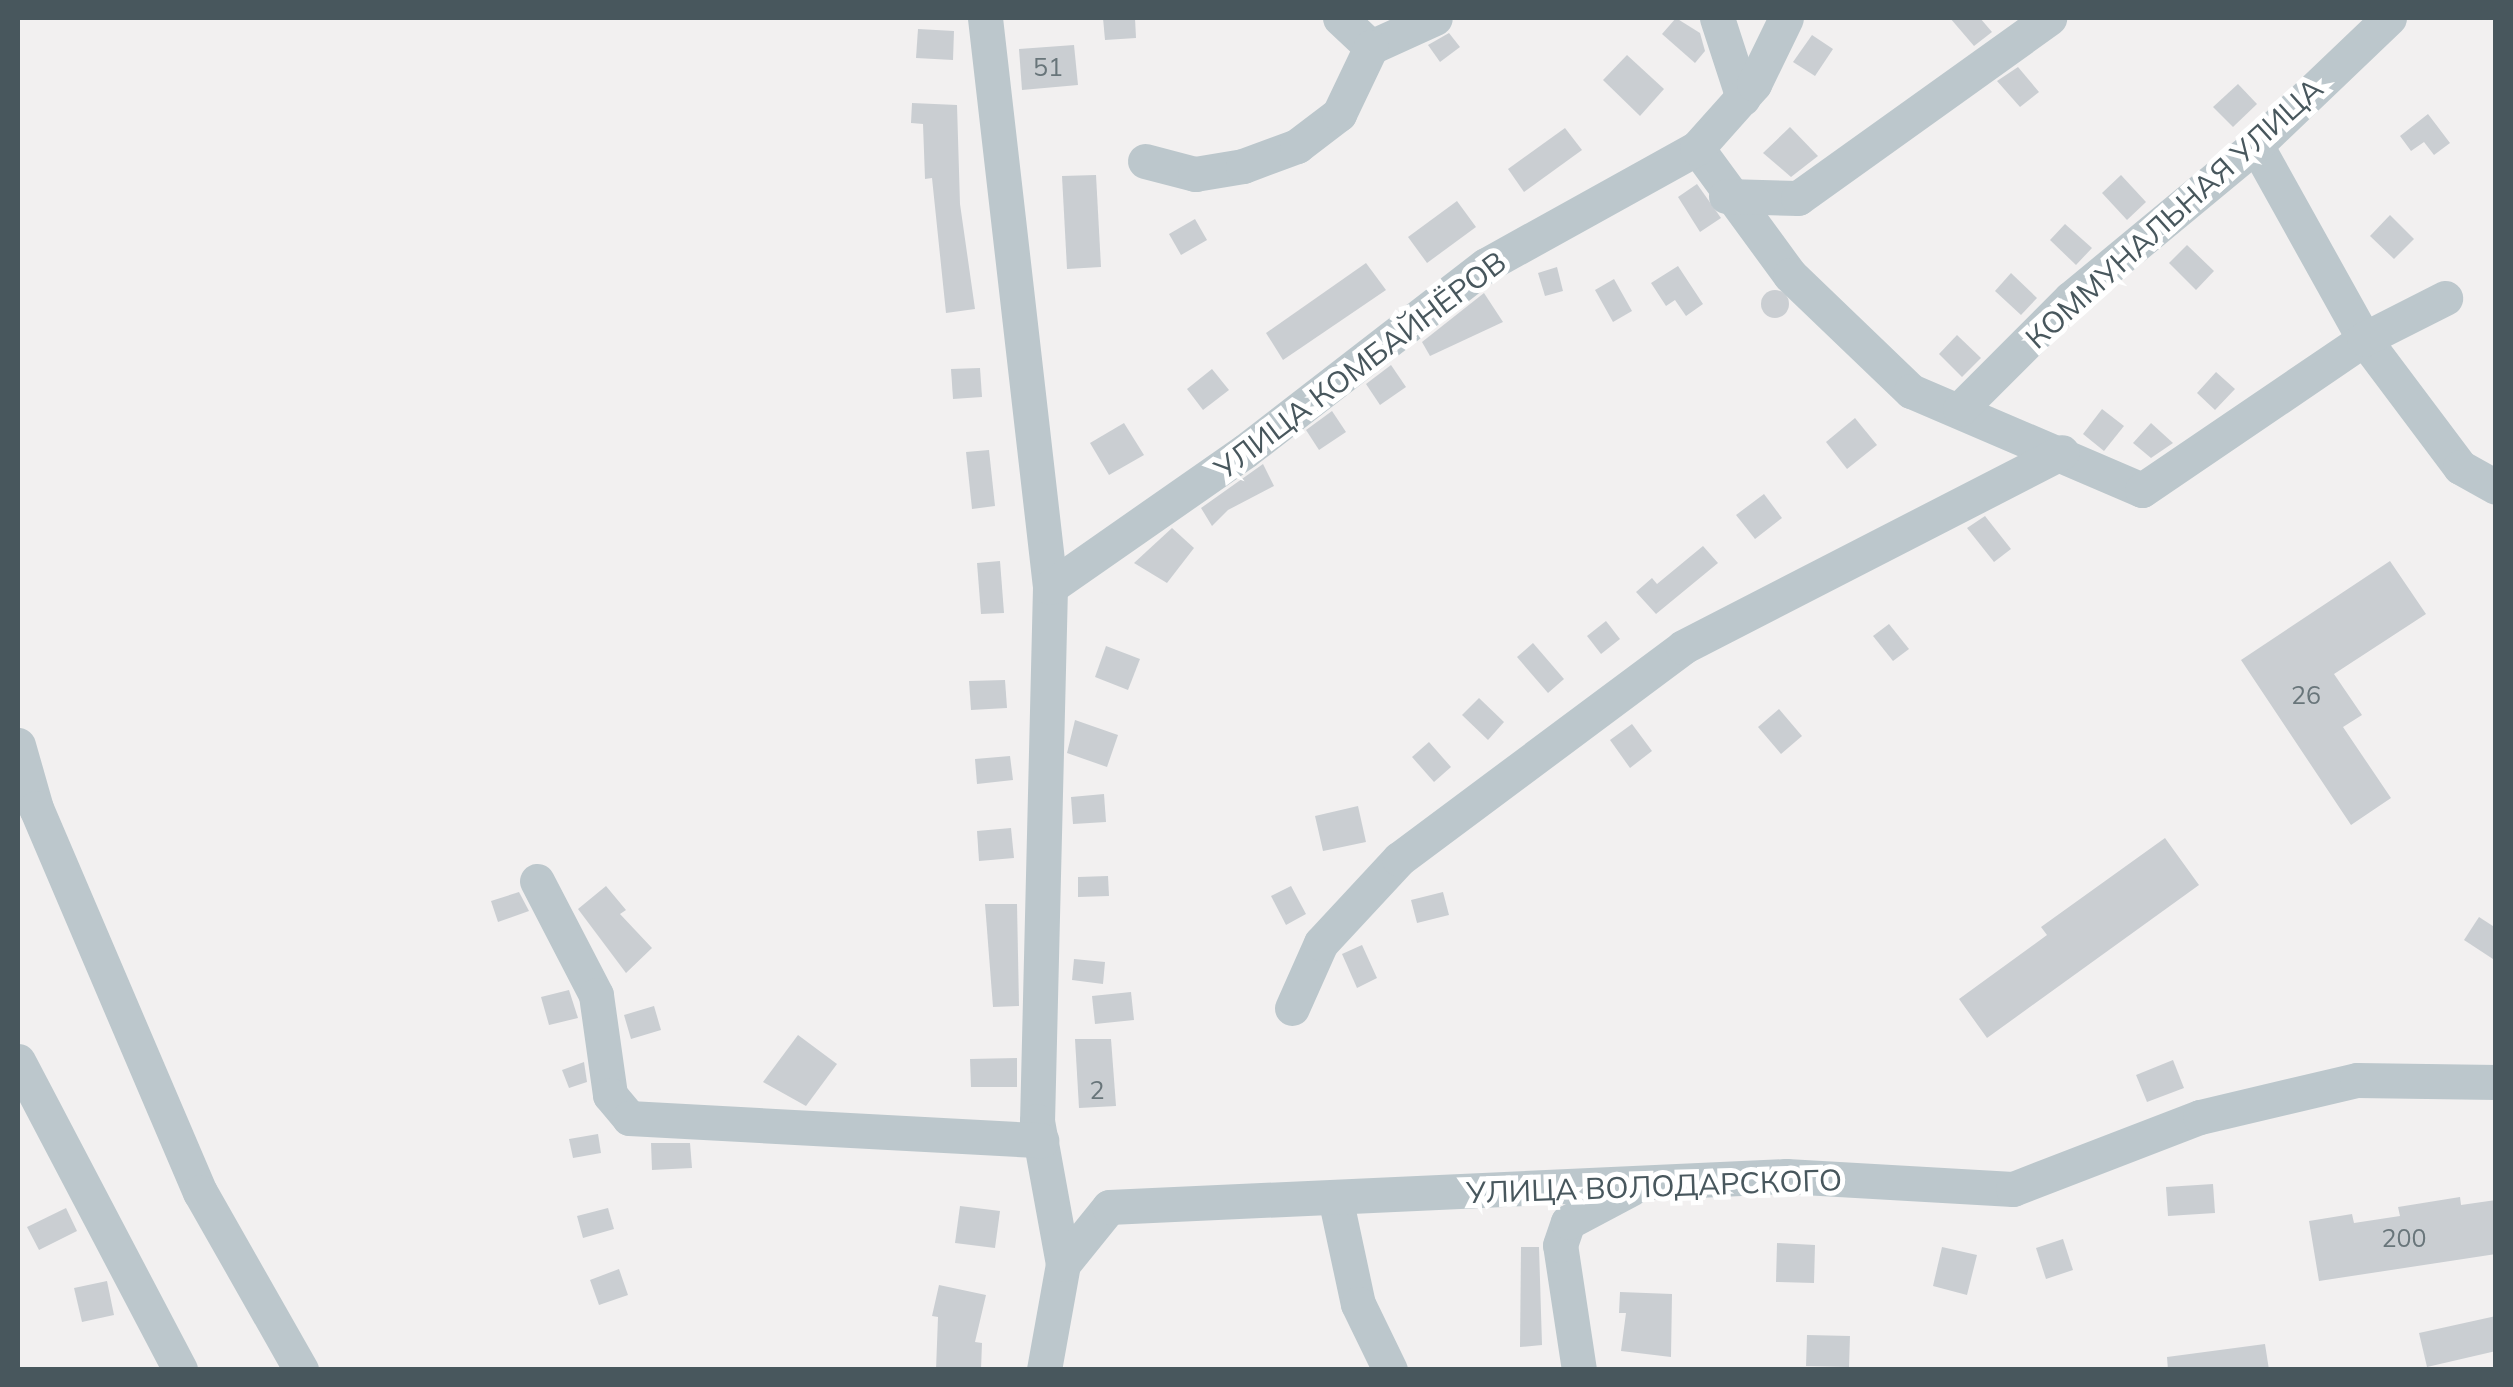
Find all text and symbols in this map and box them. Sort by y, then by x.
house number: 51 [1033,52,1063,82]
street label: КОММУНАЛЬНАЯ УЛИЦА [2018,70,2330,356]
street label: УЛИЦА КОМБАЙНЁРОВ [1207,244,1513,486]
house number: 26 [2291,680,2321,710]
house number: 2 [1090,1075,1104,1105]
street label: УЛИЦА ВОЛОДАРСКОГО [1465,1161,1843,1211]
house number: 200 [2382,1223,2426,1253]

